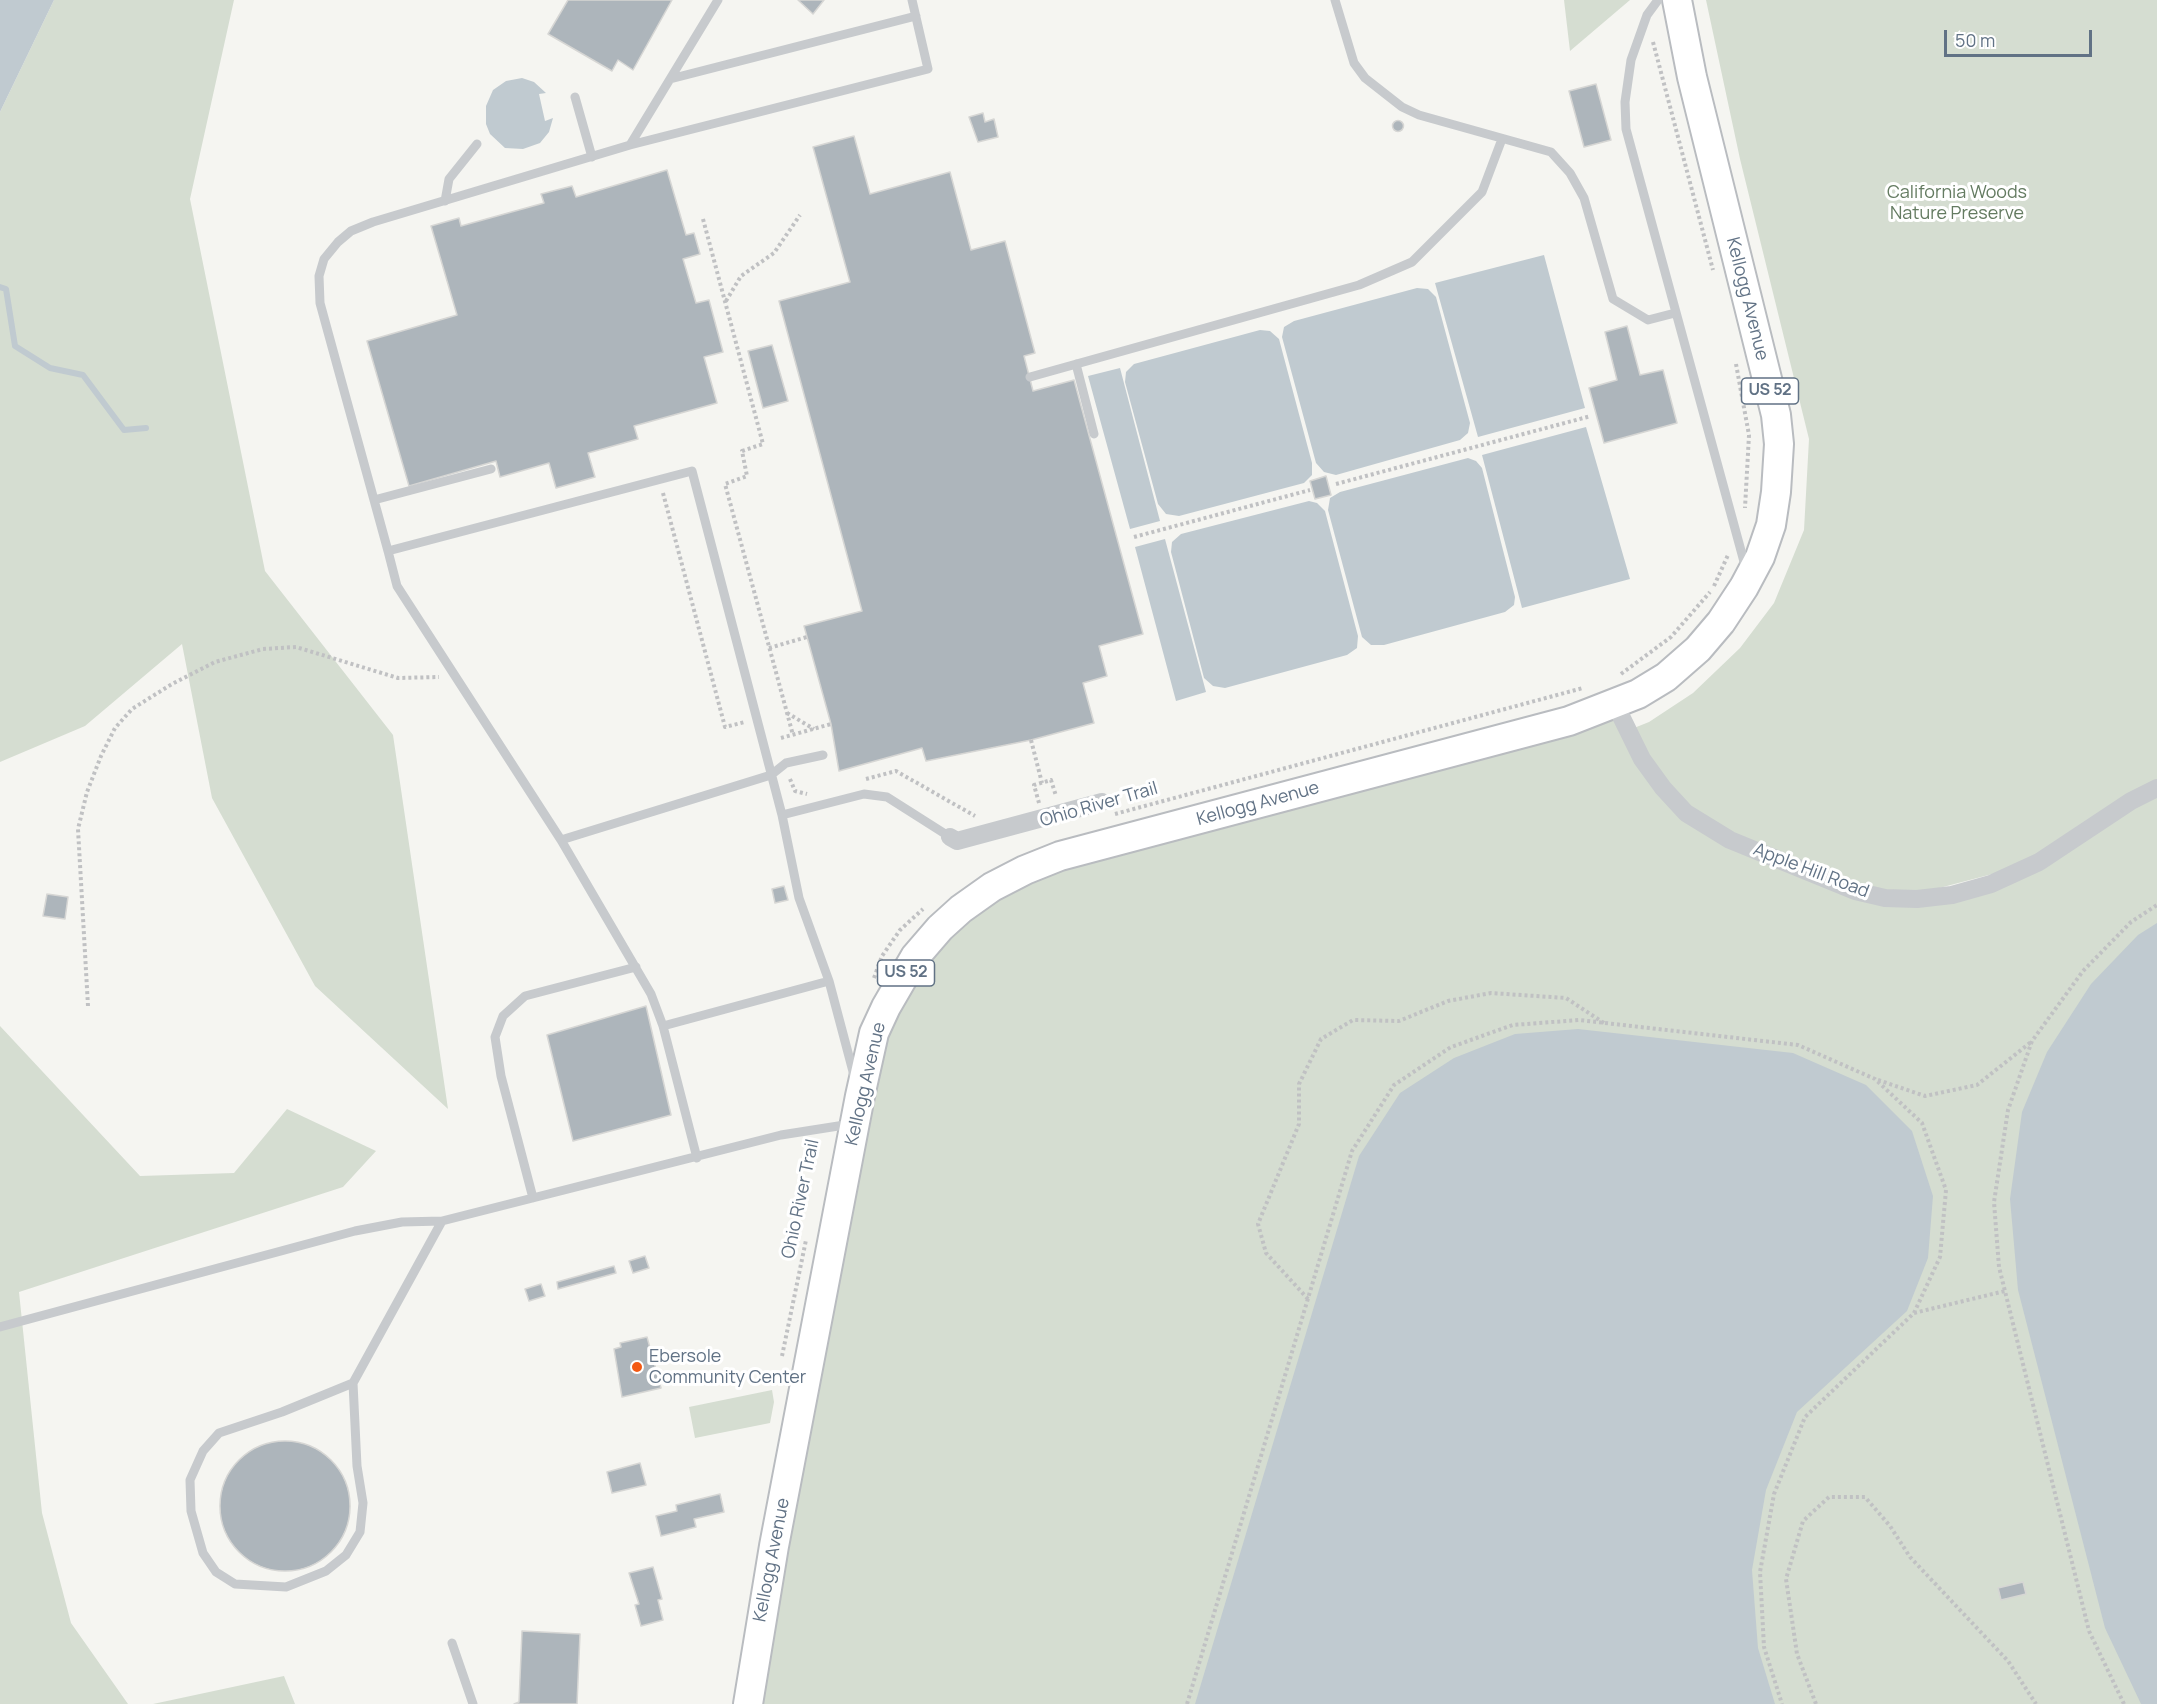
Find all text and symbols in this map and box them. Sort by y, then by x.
scale bar [1947,18,2096,56]
text: 50 m [1955,28,1995,52]
park label: California Woods Nature Preserve [1887,182,2027,224]
street label: Kellogg Avenue [1721,235,1773,363]
road number: US 52 [1742,378,1798,404]
street label: Kellogg Avenue [1194,777,1322,831]
street label: Ohio River Trail [1038,778,1160,832]
street label: Apple Hill Road [1750,839,1872,903]
road number: US 52 [878,960,934,986]
street label: Kellogg Avenue [841,1020,891,1148]
street label: Ohio River Trail [778,1137,824,1261]
place label: Ebersole Community Center [649,1346,806,1388]
marker: Ebersole Community Center [630,1360,644,1374]
street label: Kellogg Avenue [749,1496,795,1624]

